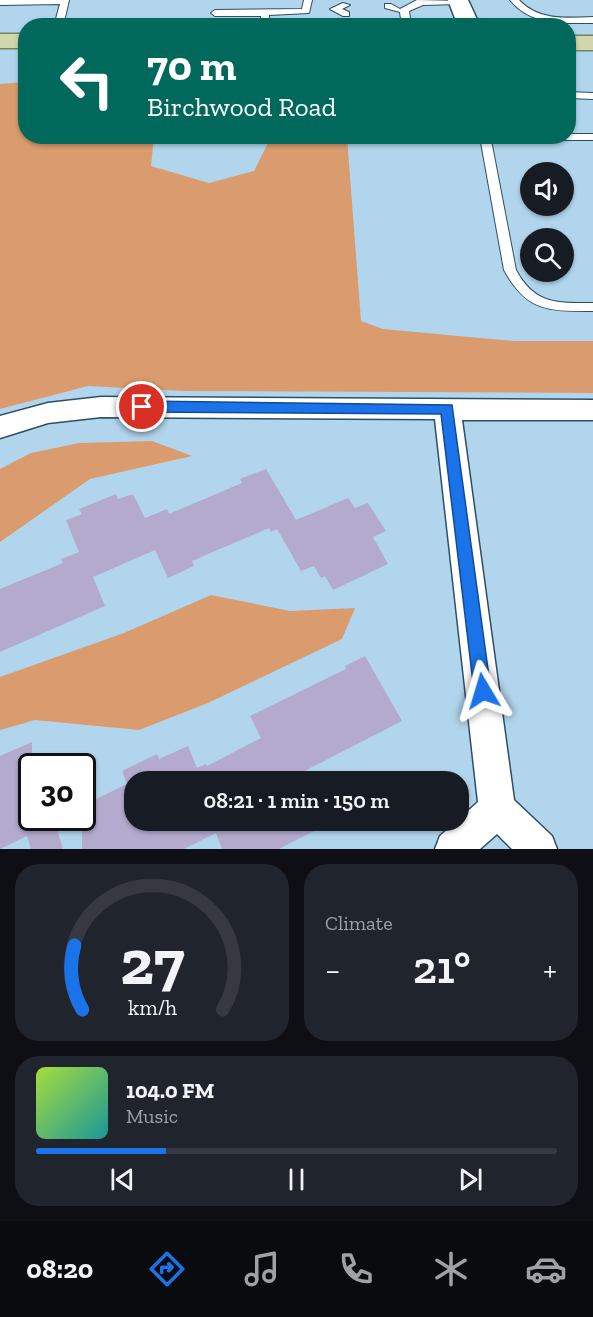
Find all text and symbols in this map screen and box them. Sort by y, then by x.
text: 70 m [147,40,237,91]
icon: left [48,42,126,120]
text: Birchwood Road [147,91,336,123]
map controls [520,162,574,282]
button: sound [520,162,574,216]
button: search [520,228,574,282]
pin [116,381,167,432]
icon: arrive [125,390,158,423]
position arrow [451,659,515,723]
speed limit sign: 30 [18,753,96,831]
text: 08:21 · 1 min · 150 m [204,787,389,814]
text: Climate [325,911,393,935]
text: 27 [120,925,184,1000]
text: 21° [413,941,471,995]
text: − [325,950,340,989]
text: + [543,950,557,989]
text: km/h [128,995,176,1020]
text: 104.0 FM [126,1077,214,1104]
text: Music [126,1104,178,1128]
icon: previous [106,1163,139,1196]
icon: pause [280,1163,313,1196]
icon: next [454,1163,487,1196]
icon: directions [146,1248,188,1290]
icon: music [241,1248,283,1290]
icon: phone [335,1248,377,1290]
icon: climate [430,1248,472,1290]
icon: car [525,1248,567,1290]
text: 08:20 [26,1253,93,1285]

